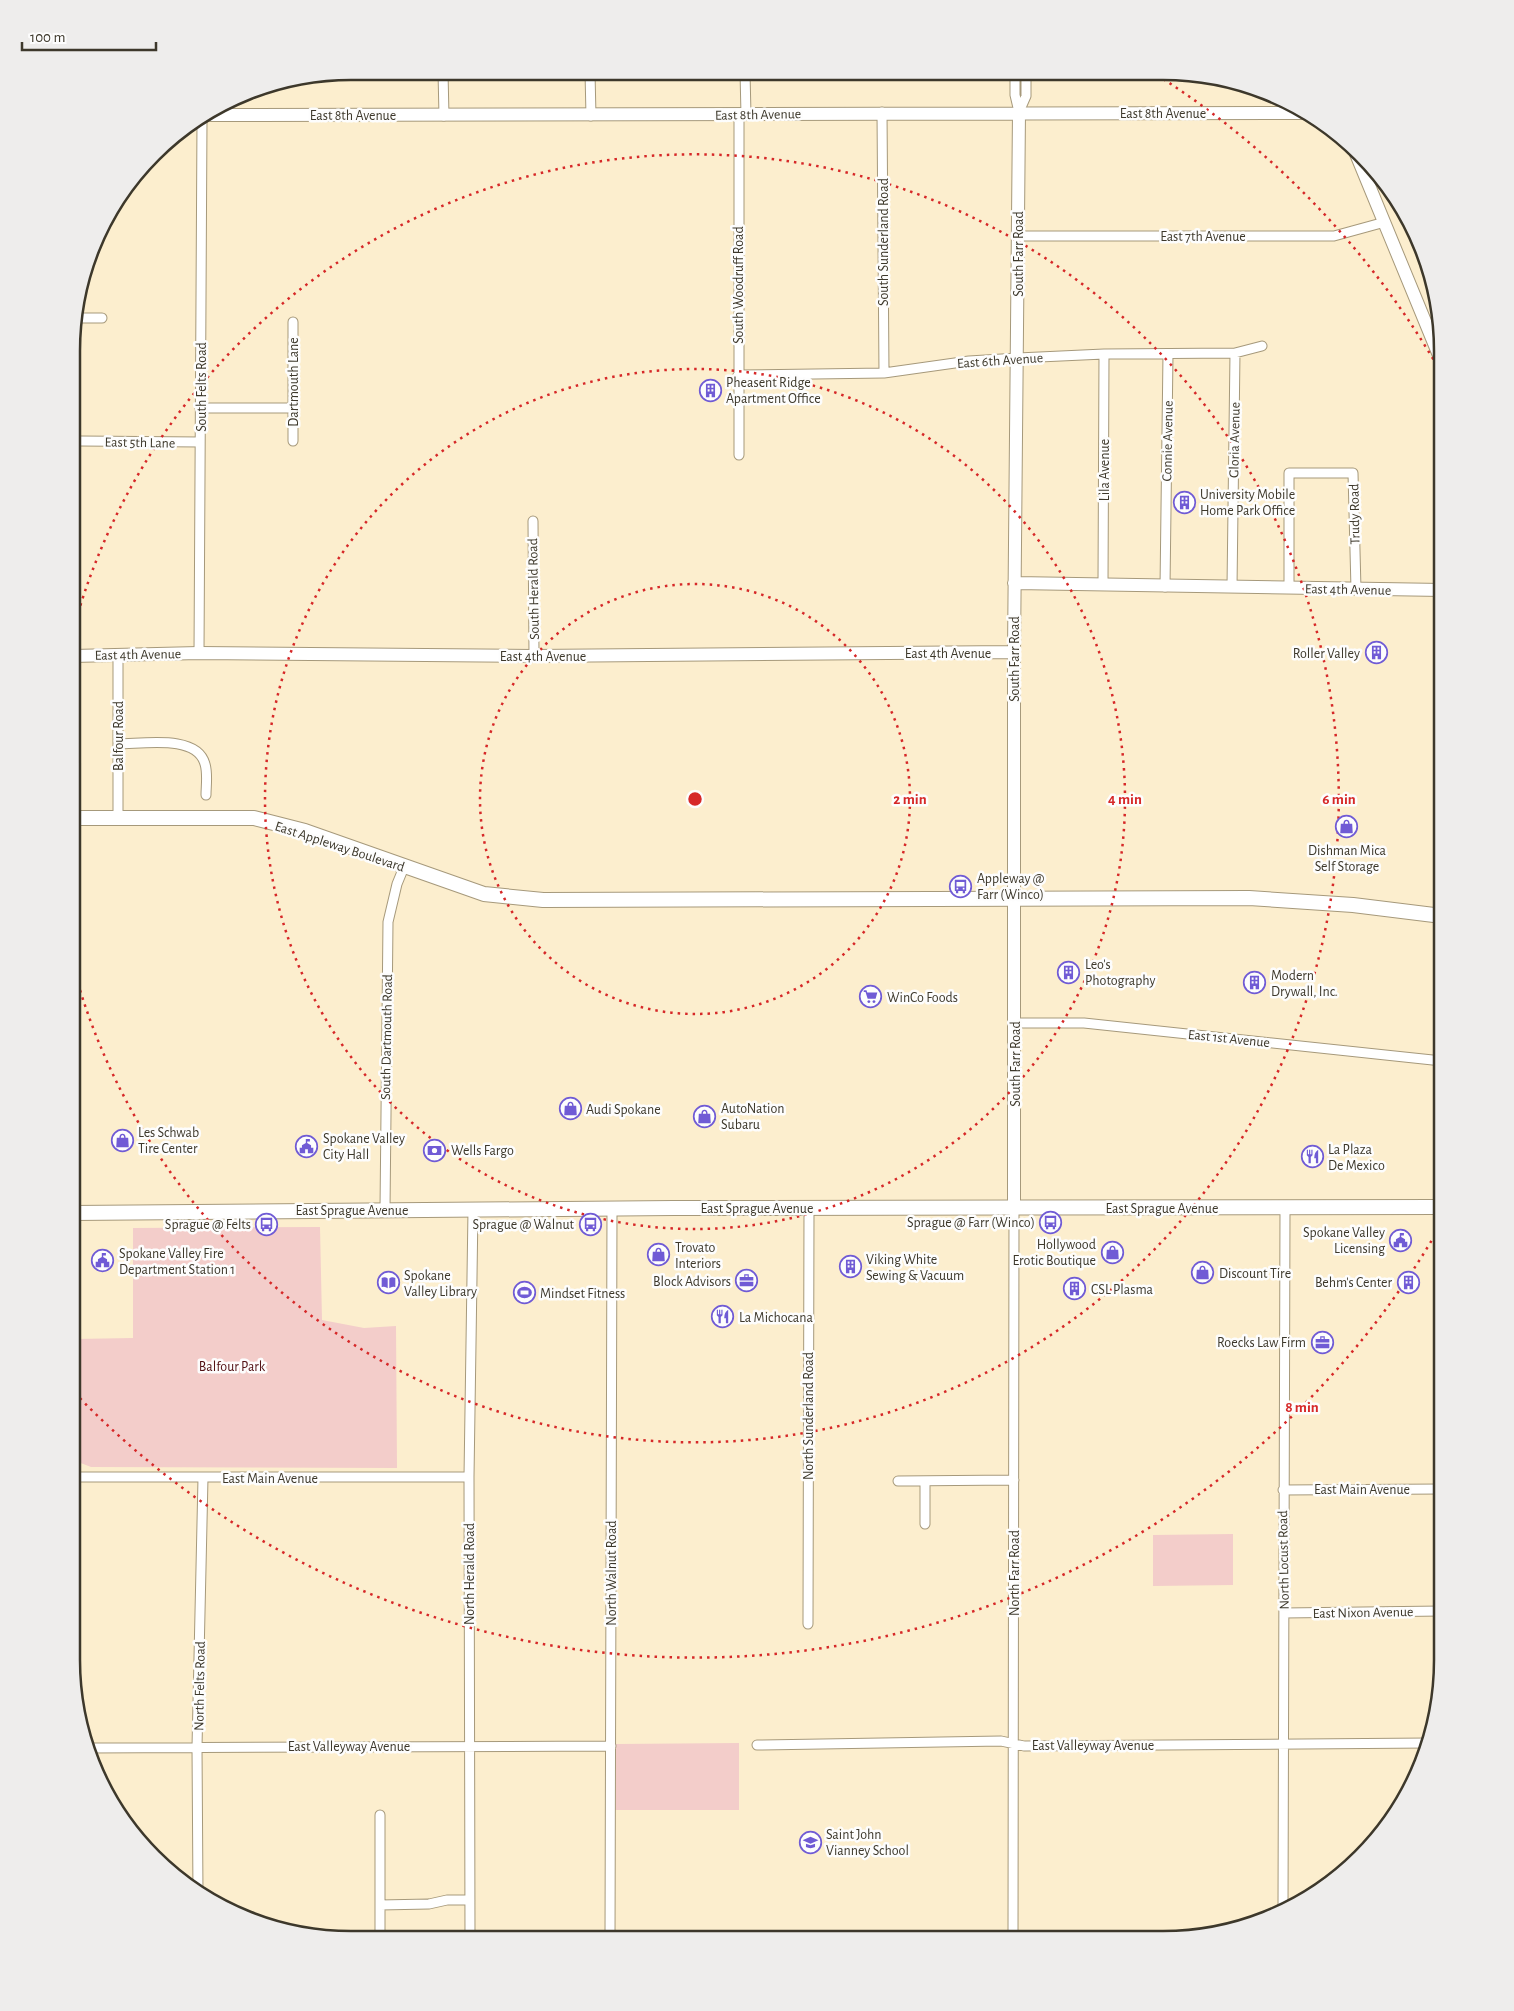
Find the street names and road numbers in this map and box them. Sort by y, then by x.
street label: East 8th Avenue [715,107,801,123]
street label: East 8th Avenue [1120,107,1206,121]
street label: East 8th Avenue [310,109,396,123]
street label: South Sunderland Road [877,178,891,306]
street label: South Farr Road [1012,211,1026,297]
street label: South Woodruff Road [732,226,746,344]
street label: East 7th Avenue [1160,230,1246,244]
street label: Dartmouth Lane [287,337,301,427]
street label: South Felts Road [195,342,209,432]
street label: East 6th Avenue [957,351,1044,371]
street label: Connie Avenue [1160,400,1176,482]
street label: Gloria Avenue [1227,402,1243,478]
street label: East 5th Lane [105,435,175,451]
street label: Lila Avenue [1098,439,1112,501]
street label: Trudy Road [1347,483,1363,545]
street label: South Herald Road [526,538,542,640]
street label: East 4th Avenue [1305,582,1391,598]
street label: South Farr Road [1008,616,1022,702]
street label: East 4th Avenue [95,647,181,663]
street label: East 4th Avenue [905,647,991,661]
street label: East 4th Avenue [500,650,586,664]
street label: Balfour Road [112,701,126,771]
street label: East Appleway Boulevard [273,819,406,875]
street label: South Dartmouth Road [379,974,395,1100]
street label: South Farr Road [1009,1021,1023,1107]
street label: East 1st Avenue [1187,1028,1271,1050]
street label: East Sprague Avenue [701,1202,813,1216]
street label: East Sprague Avenue [1106,1202,1218,1216]
street label: East Sprague Avenue [296,1204,408,1218]
street label: North Sunderland Road [802,1352,816,1480]
street label: East Main Avenue [222,1472,318,1486]
street label: East Main Avenue [1314,1483,1410,1497]
street label: North Locust Road [1276,1510,1292,1610]
street label: North Walnut Road [605,1520,619,1626]
street label: North Herald Road [463,1523,477,1625]
street label: North Farr Road [1008,1530,1022,1616]
street label: East Nixon Avenue [1313,1605,1414,1621]
street label: North Felts Road [192,1641,208,1731]
street label: East Valleyway Avenue [1032,1739,1154,1753]
street label: East Valleyway Avenue [288,1740,410,1754]

